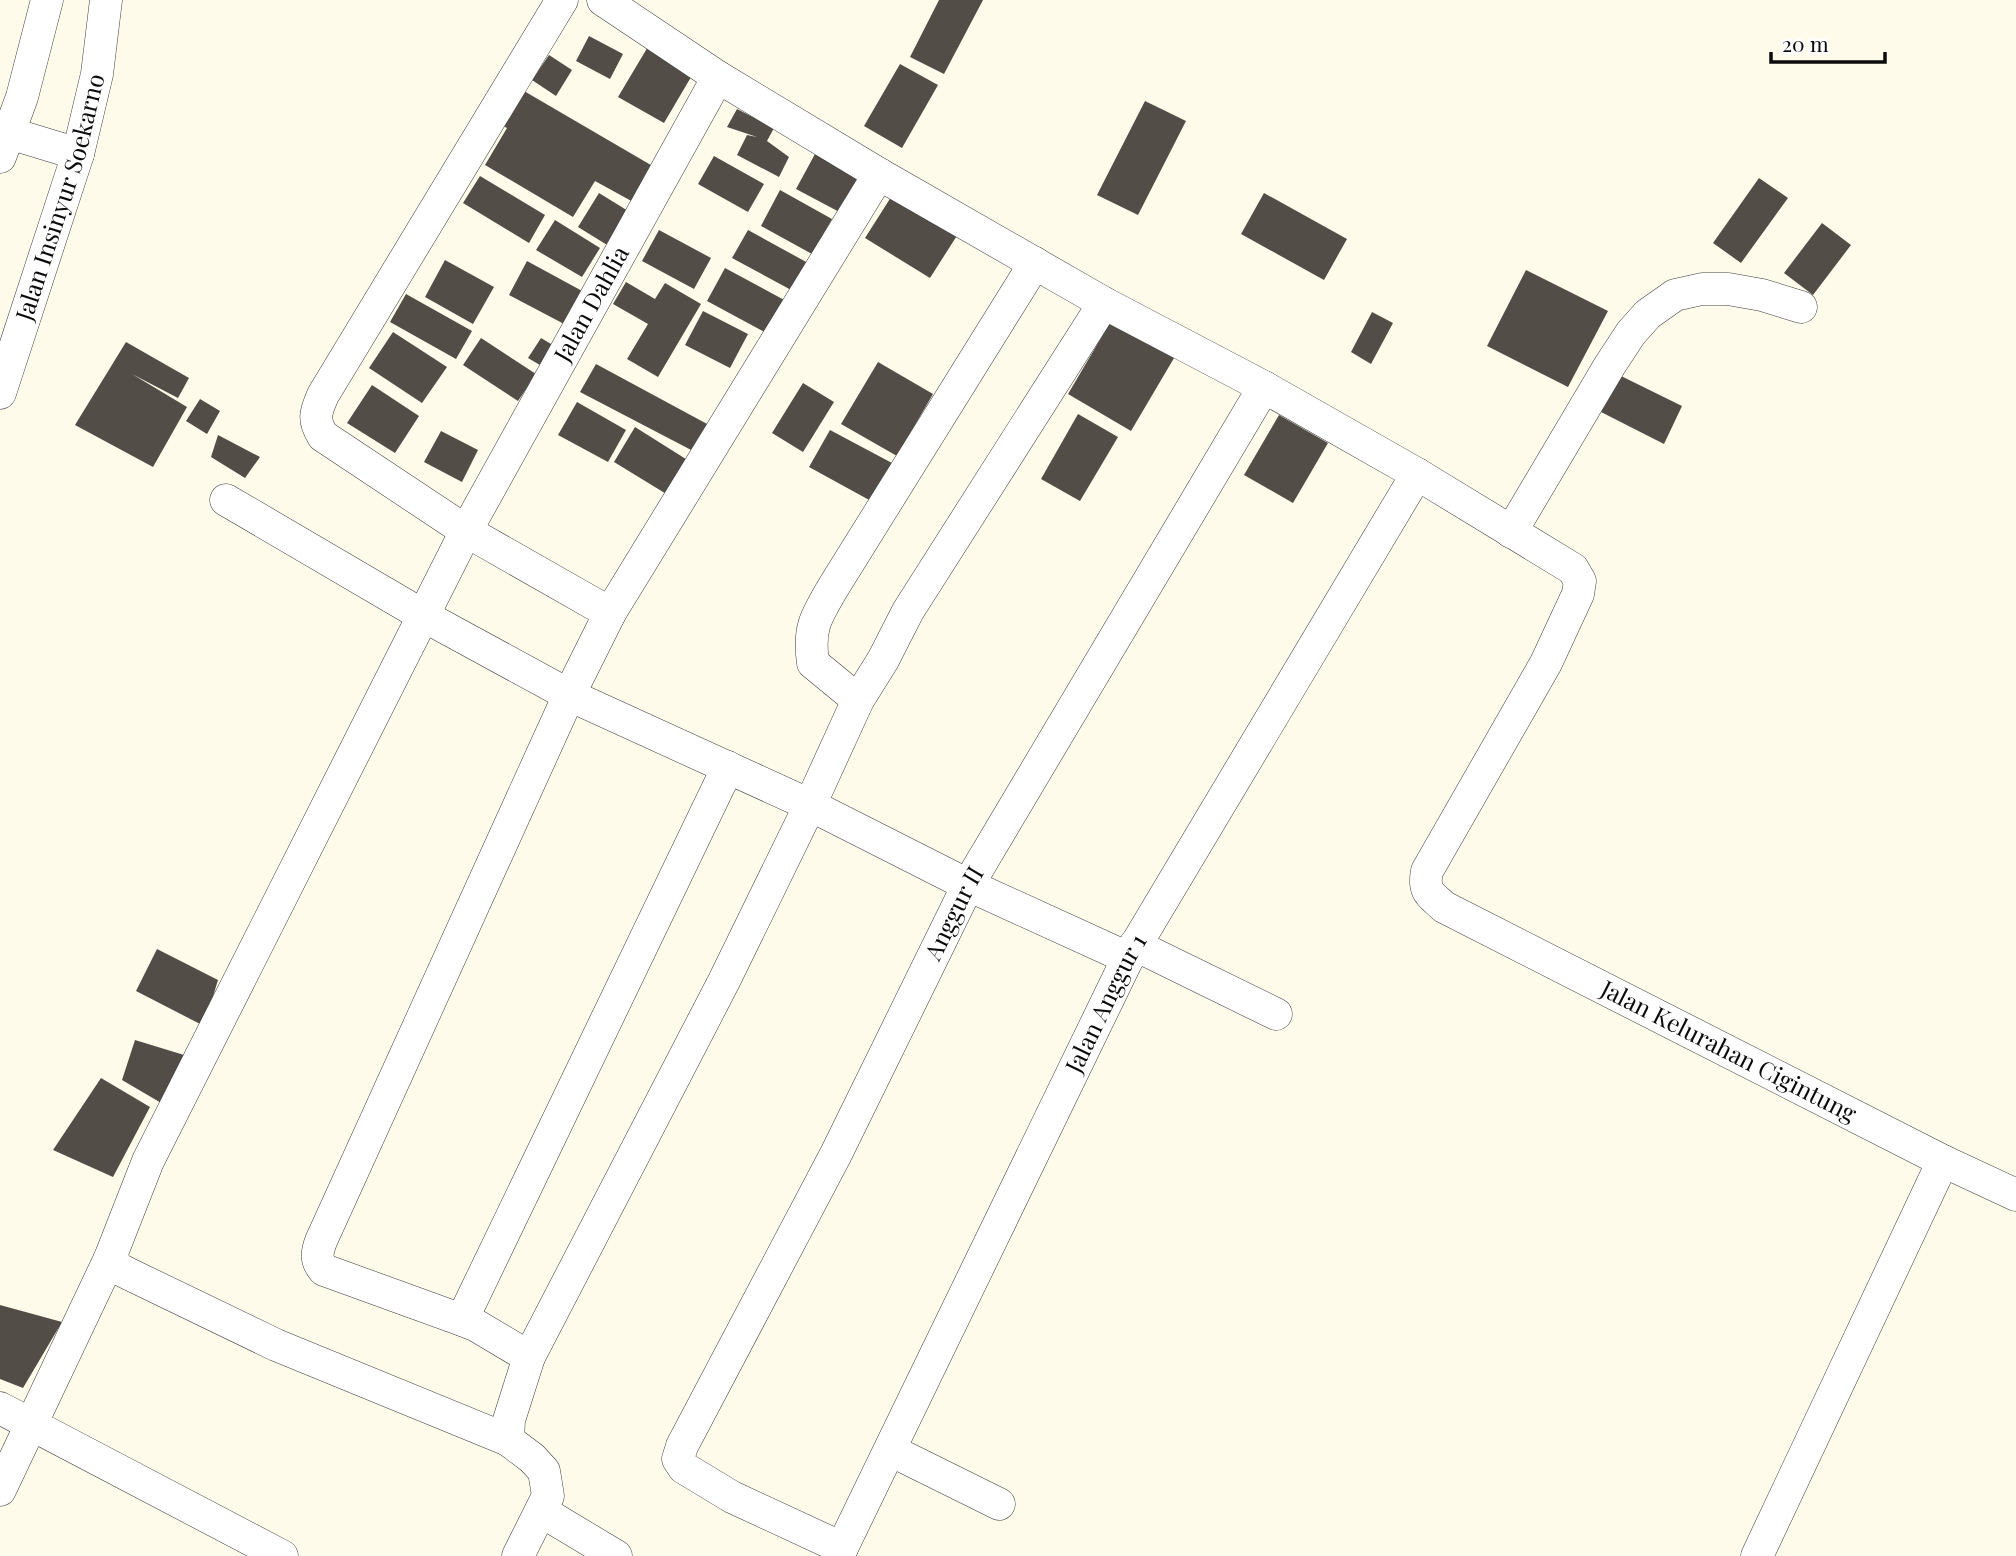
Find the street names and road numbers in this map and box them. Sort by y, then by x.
street label: Jalan Insinyur Soekarno [6,70,111,325]
street label: Jalan Dahlia [545,240,635,368]
street label: Anggur II [915,859,990,966]
street label: Jalan Anggur 1 [1056,927,1153,1079]
street label: Jalan Kelurahan Cigintung [1595,971,1863,1129]

